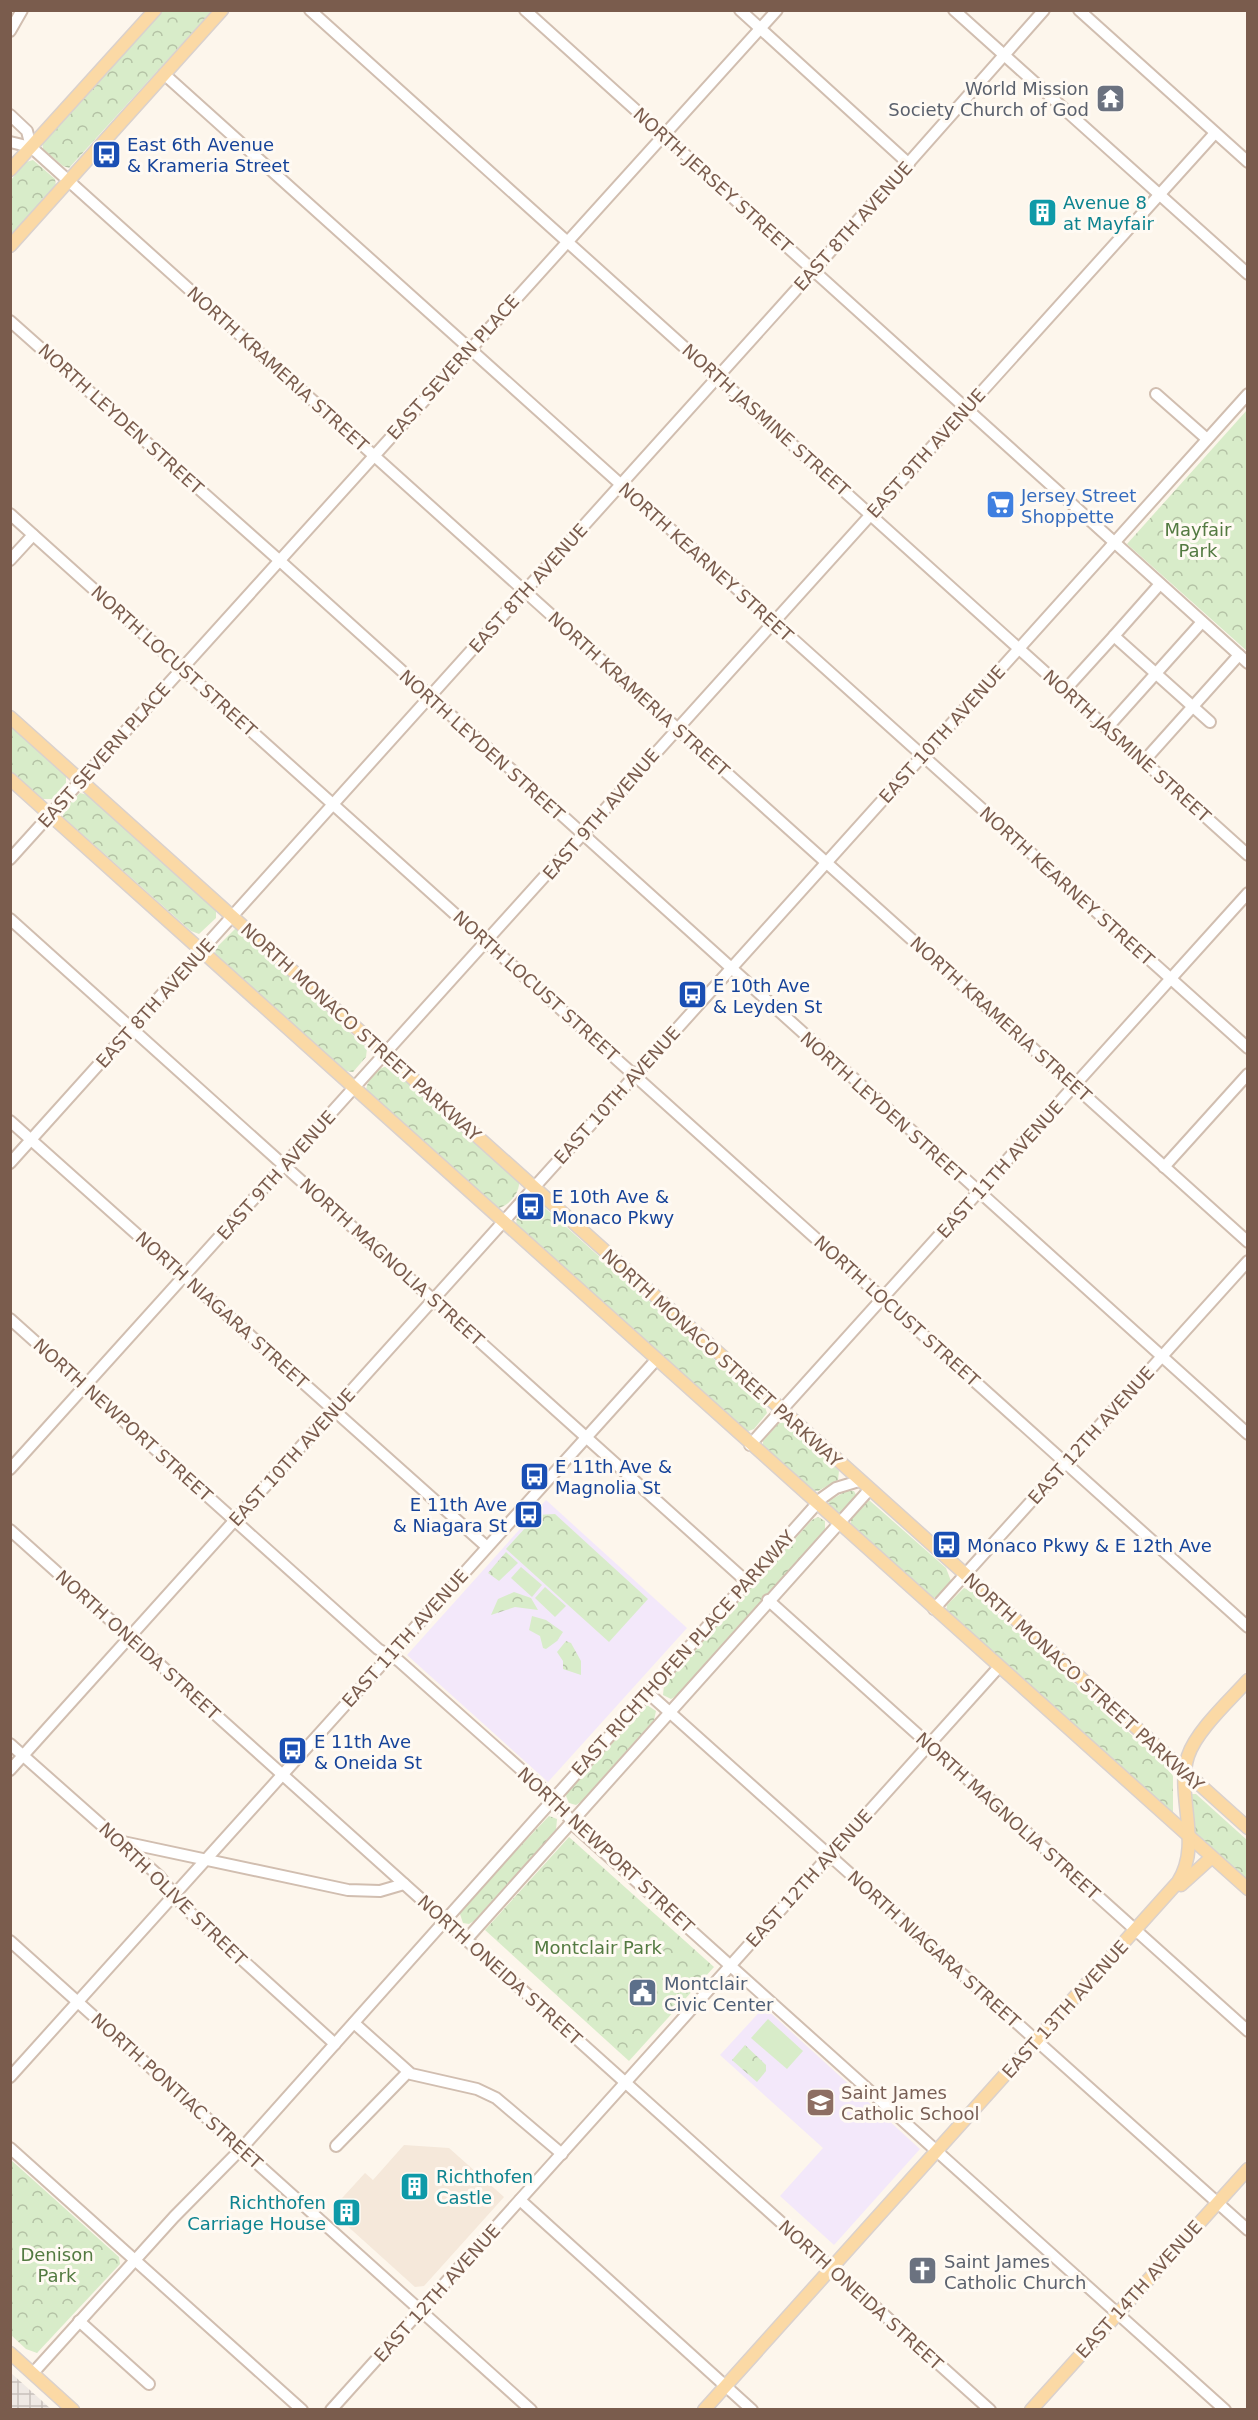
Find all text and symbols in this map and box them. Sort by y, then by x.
place label: World Mission Society Church of God [888,78,1089,120]
temple icon: World Mission Society Church of God [1094,82,1126,114]
street label: NORTH JERSEY STREET [629,103,797,258]
place label: East 6th Avenue & Krameria Street [127,134,289,176]
bus stop icon: East 6th Avenue & Krameria Street [90,138,122,170]
street label: EAST 8TH AVENUE [790,157,916,295]
place label: Avenue 8 at Mayfair [1063,192,1154,234]
building icon: Avenue 8 at Mayfair [1026,196,1058,228]
street label: NORTH KRAMERIA STREET [183,282,374,457]
street label: EAST SEVERN PLACE [383,290,523,444]
street label: NORTH LEYDEN STREET [34,339,208,499]
street label: NORTH JASMINE STREET [678,339,855,501]
street label: EAST 9TH AVENUE [863,384,989,522]
street label: NORTH KEARNEY STREET [615,478,798,647]
place label: Jersey Street Shoppette [1020,485,1136,527]
supermarket icon: Jersey Street Shoppette [984,489,1016,521]
street label: EAST 8TH AVENUE [465,519,591,657]
park label: Mayfair Park [1165,519,1232,561]
street label: NORTH LOCUST STREET [87,581,262,741]
street label: NORTH KRAMERIA STREET [544,607,735,782]
street label: EAST 10TH AVENUE [875,661,1009,807]
street label: NORTH LEYDEN STREET [395,665,569,825]
street label: NORTH JASMINE STREET [1039,665,1216,827]
street label: EAST SEVERN PLACE [34,678,174,832]
street label: EAST 9TH AVENUE [538,744,664,884]
street label: NORTH KEARNEY STREET [976,802,1159,971]
street label: NORTH LOCUST STREET [449,906,624,1066]
street label: NORTH MONACO STREET PARKWAY [237,919,486,1146]
street label: NORTH KRAMERIA STREET [906,932,1097,1107]
street label: EAST 8TH AVENUE [92,934,218,1072]
place label: E 10th Ave & Leyden St [713,975,822,1017]
bus stop icon: E 10th Ave & Leyden St [676,979,708,1011]
street label: EAST 10TH AVENUE [550,1022,684,1168]
street label: NORTH LEYDEN STREET [796,1027,970,1187]
street label: EAST 11TH AVENUE [933,1096,1067,1242]
street label: EAST 9TH AVENUE [213,1106,339,1244]
street label: NORTH MAGNOLIA STREET [296,1174,489,1351]
place label: E 10th Ave & Monaco Pkwy [552,1186,675,1228]
bus stop icon: E 10th Ave & Monaco Pkwy [515,1190,547,1222]
street label: NORTH NIAGARA STREET [132,1227,313,1394]
street label: NORTH LOCUST STREET [810,1231,985,1391]
street label: NORTH MONACO STREET PARKWAY [598,1245,847,1472]
street label: NORTH NEWPORT STREET [29,1334,217,1507]
street label: EAST 12TH AVENUE [1024,1362,1158,1508]
street label: EAST 10TH AVENUE [225,1384,359,1530]
place label: E 11th Ave & Magnolia St [555,1456,672,1498]
bus stop icon: E 11th Ave & Magnolia St [518,1460,550,1492]
place label: E 11th Ave & Niagara St [393,1494,507,1536]
bus stop icon: E 11th Ave & Niagara St [512,1498,544,1530]
street label: EAST RICHTHOFEN PLACE PARKWAY [567,1525,799,1780]
bus stop icon: Monaco Pkwy & E 12th Ave [930,1529,962,1561]
place label: Monaco Pkwy & E 12th Ave [967,1535,1212,1556]
street label: EAST 11TH AVENUE [338,1565,472,1711]
street label: NORTH ONEIDA STREET [52,1566,225,1725]
street label: NORTH MONACO STREET PARKWAY [960,1569,1209,1796]
street label: NORTH MAGNOLIA STREET [912,1728,1105,1905]
place label: E 11th Ave & Oneida St [314,1731,422,1773]
bus stop icon: E 11th Ave & Oneida St [277,1735,309,1767]
street label: NORTH NEWPORT STREET [514,1763,699,1938]
street label: EAST 12TH AVENUE [742,1805,876,1951]
street label: NORTH OLIVE STREET [95,1818,252,1971]
street label: NORTH NIAGARA STREET [844,1866,1025,2033]
street label: NORTH ONEIDA STREET [414,1891,587,2050]
street label: EAST 13TH AVENUE [998,1936,1132,2082]
park label: Montclair Park [534,1937,663,1958]
place label: Montclair Civic Center [664,1973,774,2015]
public building icon: Montclair Civic Center [627,1977,659,2009]
street label: NORTH PONTIAC STREET [87,2009,268,2174]
place label: Saint James Catholic School [841,2082,979,2124]
school or university icon: Saint James Catholic School [804,2086,836,2118]
place label: Richthofen Castle [436,2166,533,2208]
building icon: Richthofen Castle [399,2170,431,2202]
place label: Richthofen Carriage House [187,2192,326,2234]
building icon: Richthofen Carriage House [331,2196,363,2228]
street label: NORTH ONEIDA STREET [775,2216,948,2375]
street label: EAST 14TH AVENUE [1072,2216,1206,2362]
street label: EAST 12TH AVENUE [370,2220,504,2366]
park label: Denison Park [20,2244,94,2286]
place label: Saint James Catholic Church [944,2251,1086,2293]
church icon: Saint James Catholic Church [907,2255,939,2287]

